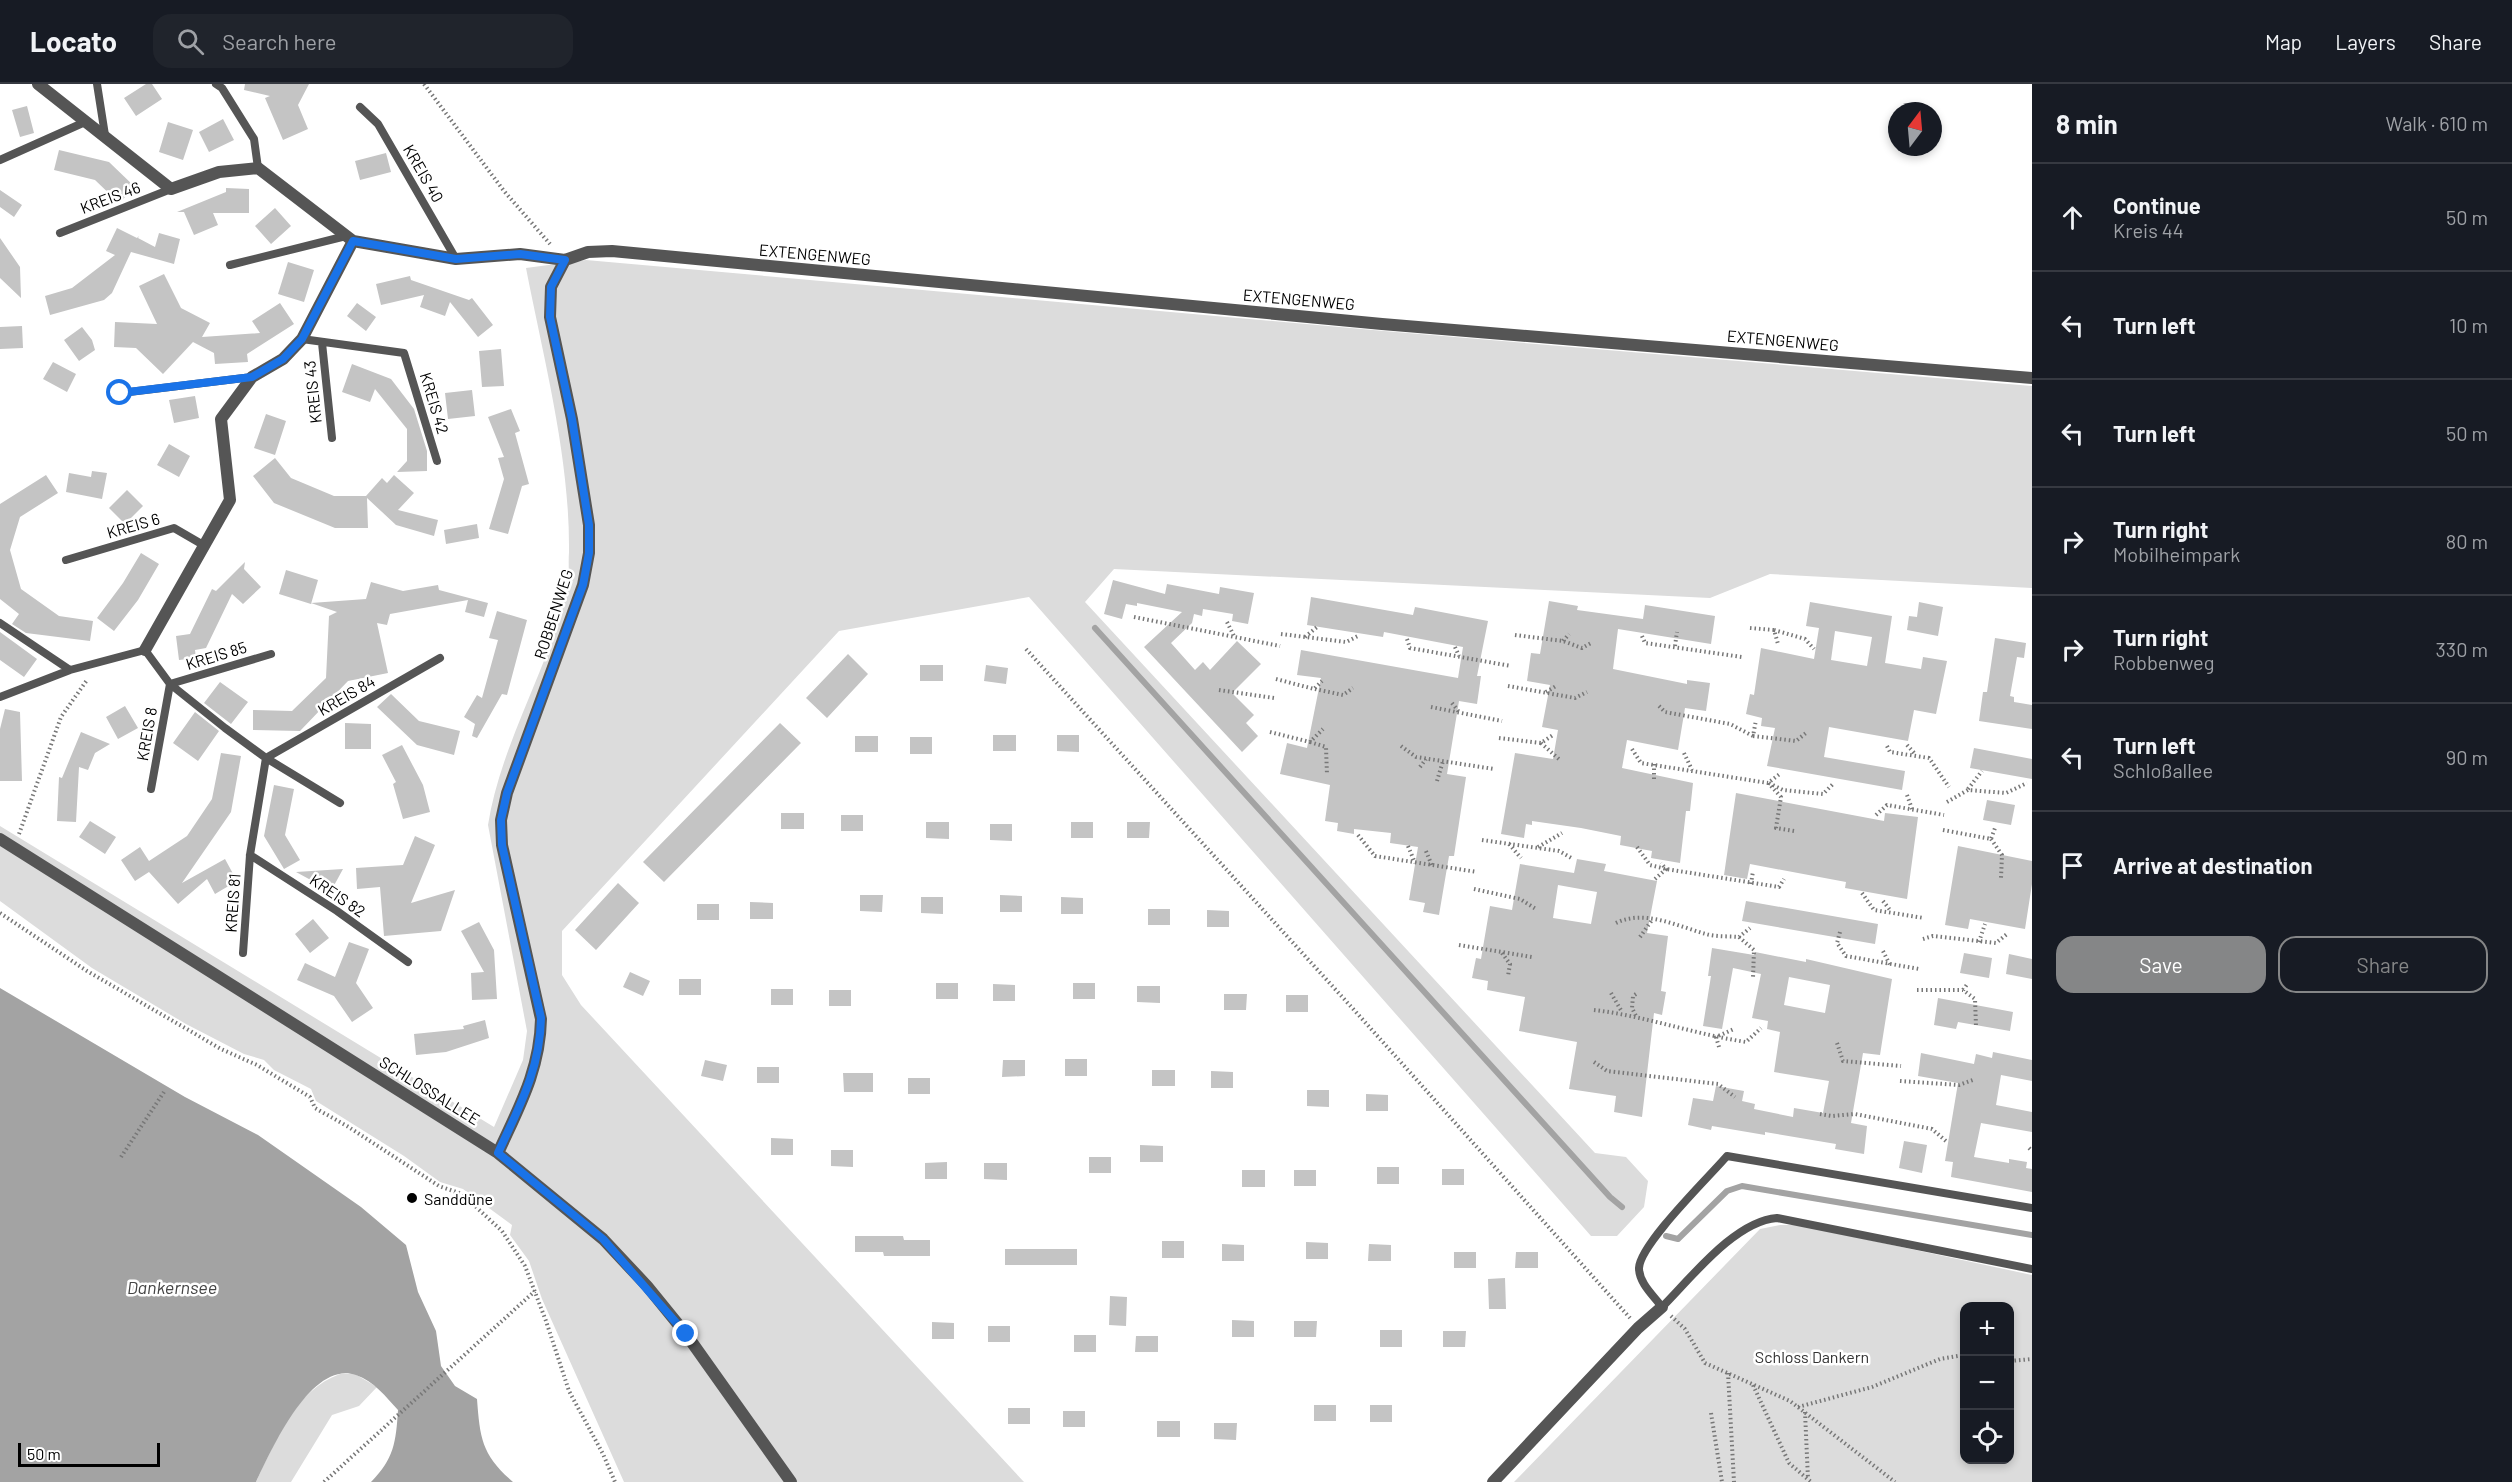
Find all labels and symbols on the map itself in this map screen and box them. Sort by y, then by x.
north arrow [1888,102,1942,156]
street label: KREIS 40 [400,141,448,205]
street label: KREIS 46 [77,177,143,217]
street label: EXTENGENWEG [758,240,872,268]
street label: EXTENGENWEG [1242,285,1356,313]
street label: EXTENGENWEG [1726,326,1840,354]
street label: KREIS 43 [299,360,325,424]
street label: KREIS 42 [417,370,453,436]
route start [106,379,132,405]
street label: KREIS 6 [104,508,162,542]
street label: ROBBENWEG [529,567,577,661]
street label: KREIS 85 [183,637,249,673]
street label: KREIS 84 [314,671,378,719]
street label: KREIS 8 [132,706,160,762]
street label: KREIS 82 [307,870,369,920]
street label: KREIS 81 [220,873,244,933]
street label: SCHLOSSALLEE [376,1052,484,1128]
place label: Sanddüne [424,1189,493,1208]
marker: Sanddüne [405,1191,419,1205]
water label: Dankernsee [127,1276,217,1298]
route end [672,1320,698,1346]
park label: Schloss Dankern [1755,1347,1869,1366]
scale bar [18,1440,160,1468]

